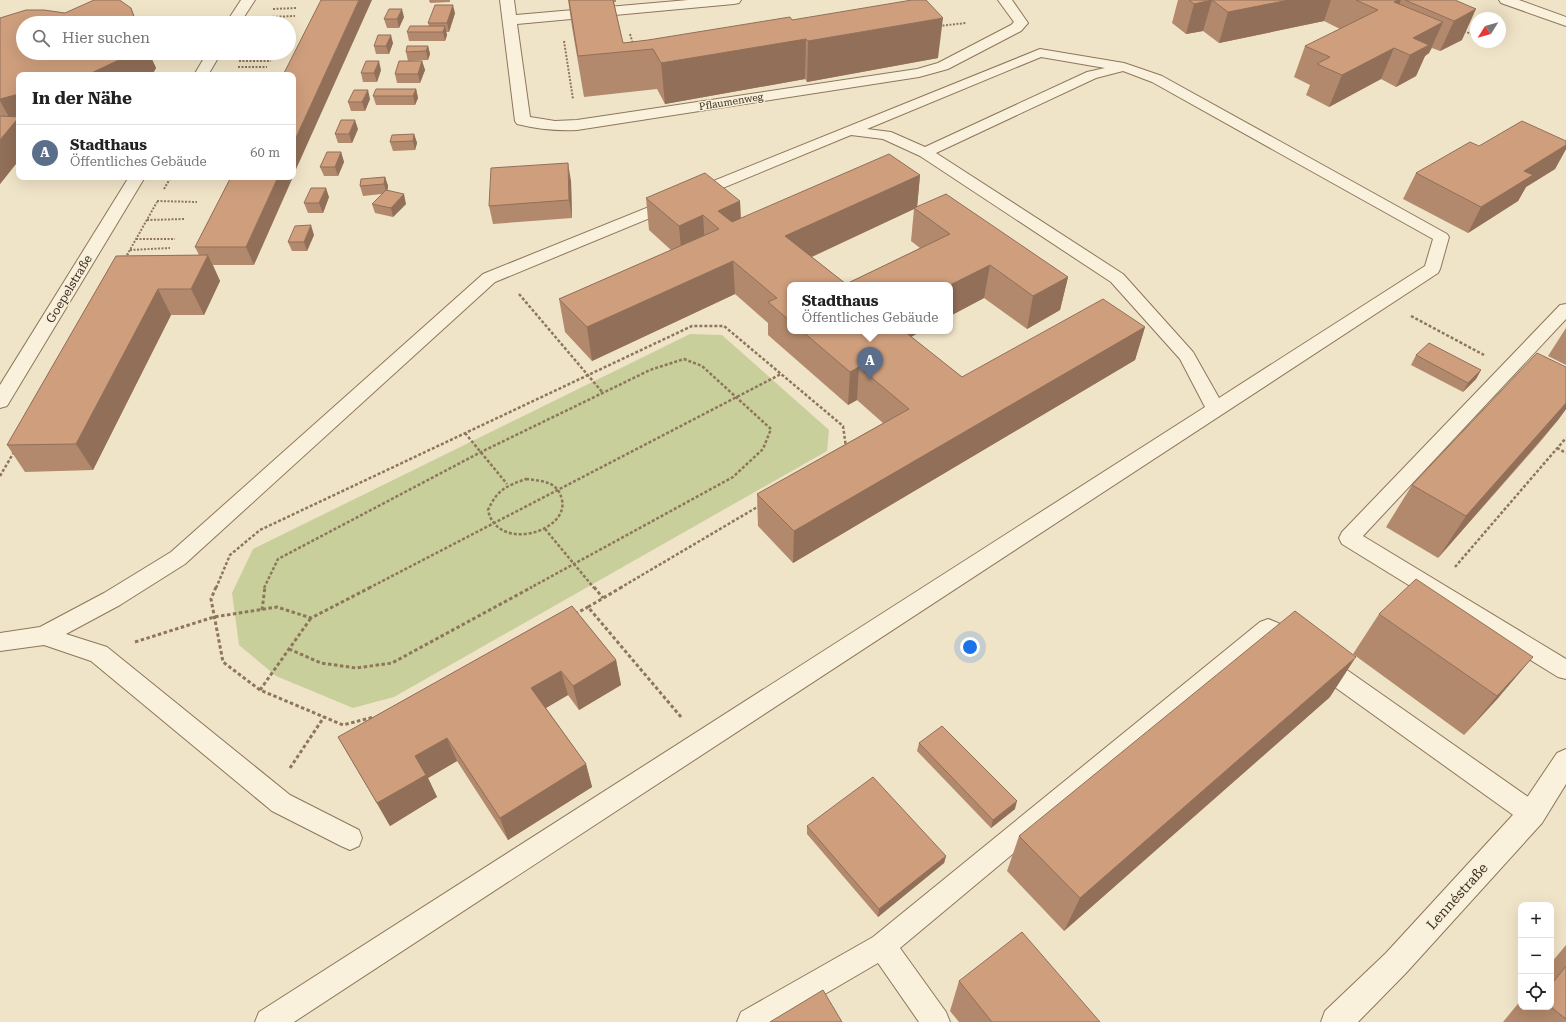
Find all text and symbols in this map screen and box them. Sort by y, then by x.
north arrow [1470,12,1506,48]
search box [16,16,296,60]
icon: search [30,27,52,49]
text: Hier suchen [62,29,150,47]
text: In der Nähe [32,88,132,108]
street label: Pflaumenweg [698,91,764,112]
text: Stadthaus [70,136,147,154]
text: A [40,145,50,160]
text: 60 m [250,145,280,160]
text: Öffentliches Gebäude [70,154,207,169]
street label: Goepelstraße [43,252,95,326]
popup [787,282,953,334]
text: Stadthaus [802,292,879,310]
text: Öffentliches Gebäude [802,310,938,325]
pin: A [857,347,883,380]
your location [960,637,980,657]
street label: Lennéstraße [1423,859,1491,932]
map controls [1518,902,1554,1010]
button: + [1518,902,1554,938]
button: − [1518,938,1554,974]
button: locate [1518,974,1554,1010]

